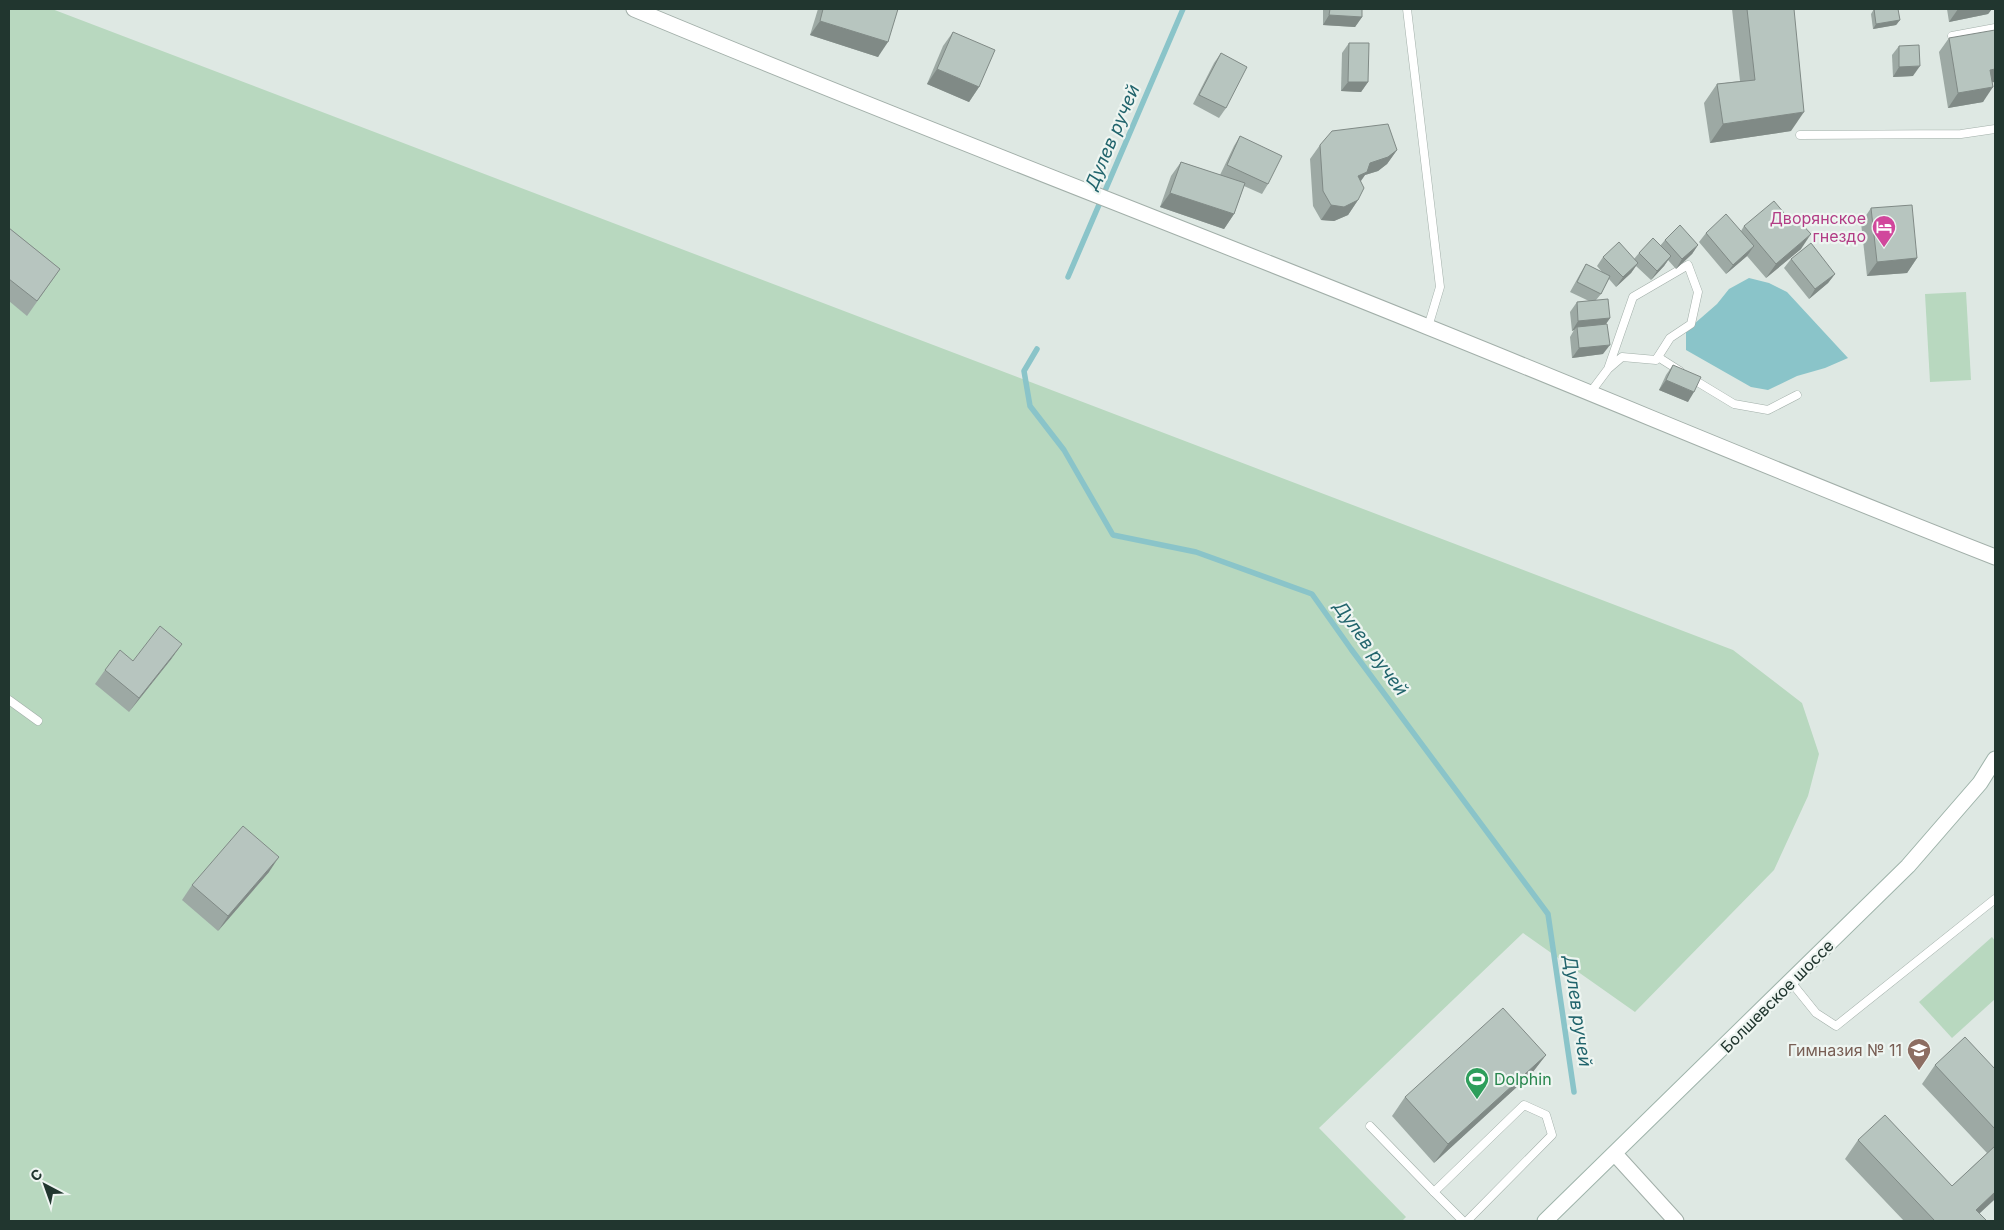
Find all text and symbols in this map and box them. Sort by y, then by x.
water label: Дулев ручей [1080,81,1144,194]
place label: Дворянское гнездо [1770,208,1866,246]
hotel icon: Дворянское гнездо [1871,214,1897,248]
water label: Дулев ручей [1329,596,1413,700]
street label: Болшевское шоссе [1716,935,1838,1057]
water label: Дулев ручей [1560,953,1596,1068]
school or university icon: Гимназия № 11 [1906,1037,1932,1071]
place label: Гимназия № 11 [1788,1040,1902,1060]
sports icon: Dolphin [1464,1066,1490,1100]
place label: Dolphin [1494,1069,1552,1089]
north arrow [20,1160,70,1210]
text: С [27,1165,46,1185]

